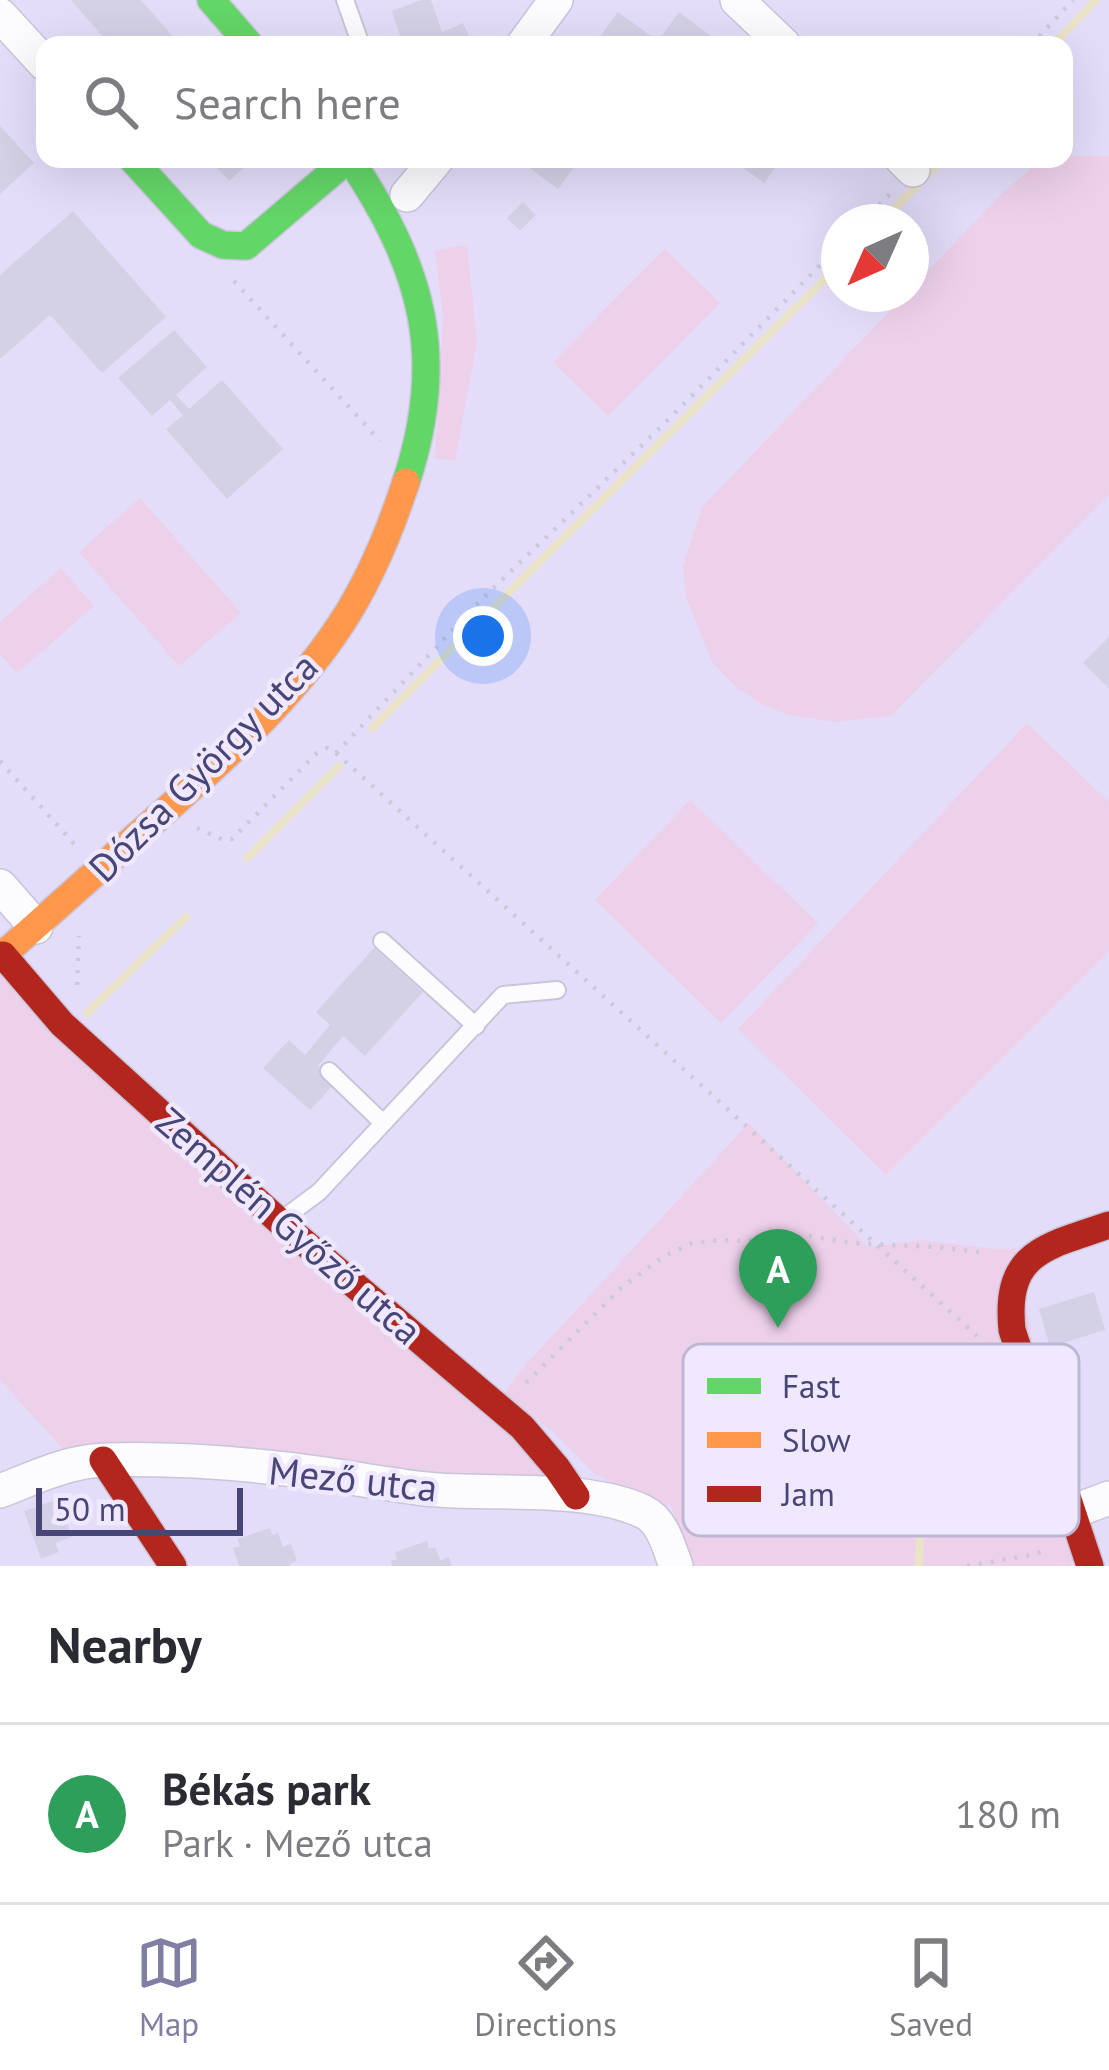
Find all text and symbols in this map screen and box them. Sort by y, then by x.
search box [36,36,1073,168]
icon: search [78,69,144,135]
text: Search here [174,73,401,131]
north arrow [821,204,929,312]
your location [453,606,513,666]
street label: Dózsa György utca [77,641,328,892]
street label: Zemplén Győző utca [146,1096,433,1355]
pin: A [739,1229,817,1328]
legend [683,1344,1079,1536]
text: Fast [782,1364,841,1407]
text: Slow [782,1418,851,1461]
street label: Mező utca [266,1444,440,1513]
text: Jam [780,1472,835,1515]
scale bar [36,1482,243,1535]
text: 50 m [54,1487,126,1530]
text: Nearby [48,1611,202,1677]
text: Békás park [162,1759,371,1817]
text: A [75,1788,99,1839]
text: 180 m [955,1788,1061,1839]
text: Park · Mező utca [162,1817,433,1868]
tab: Map [136,1930,202,2045]
tab: Directions [474,1930,617,2045]
tab: Saved [889,1930,973,2045]

